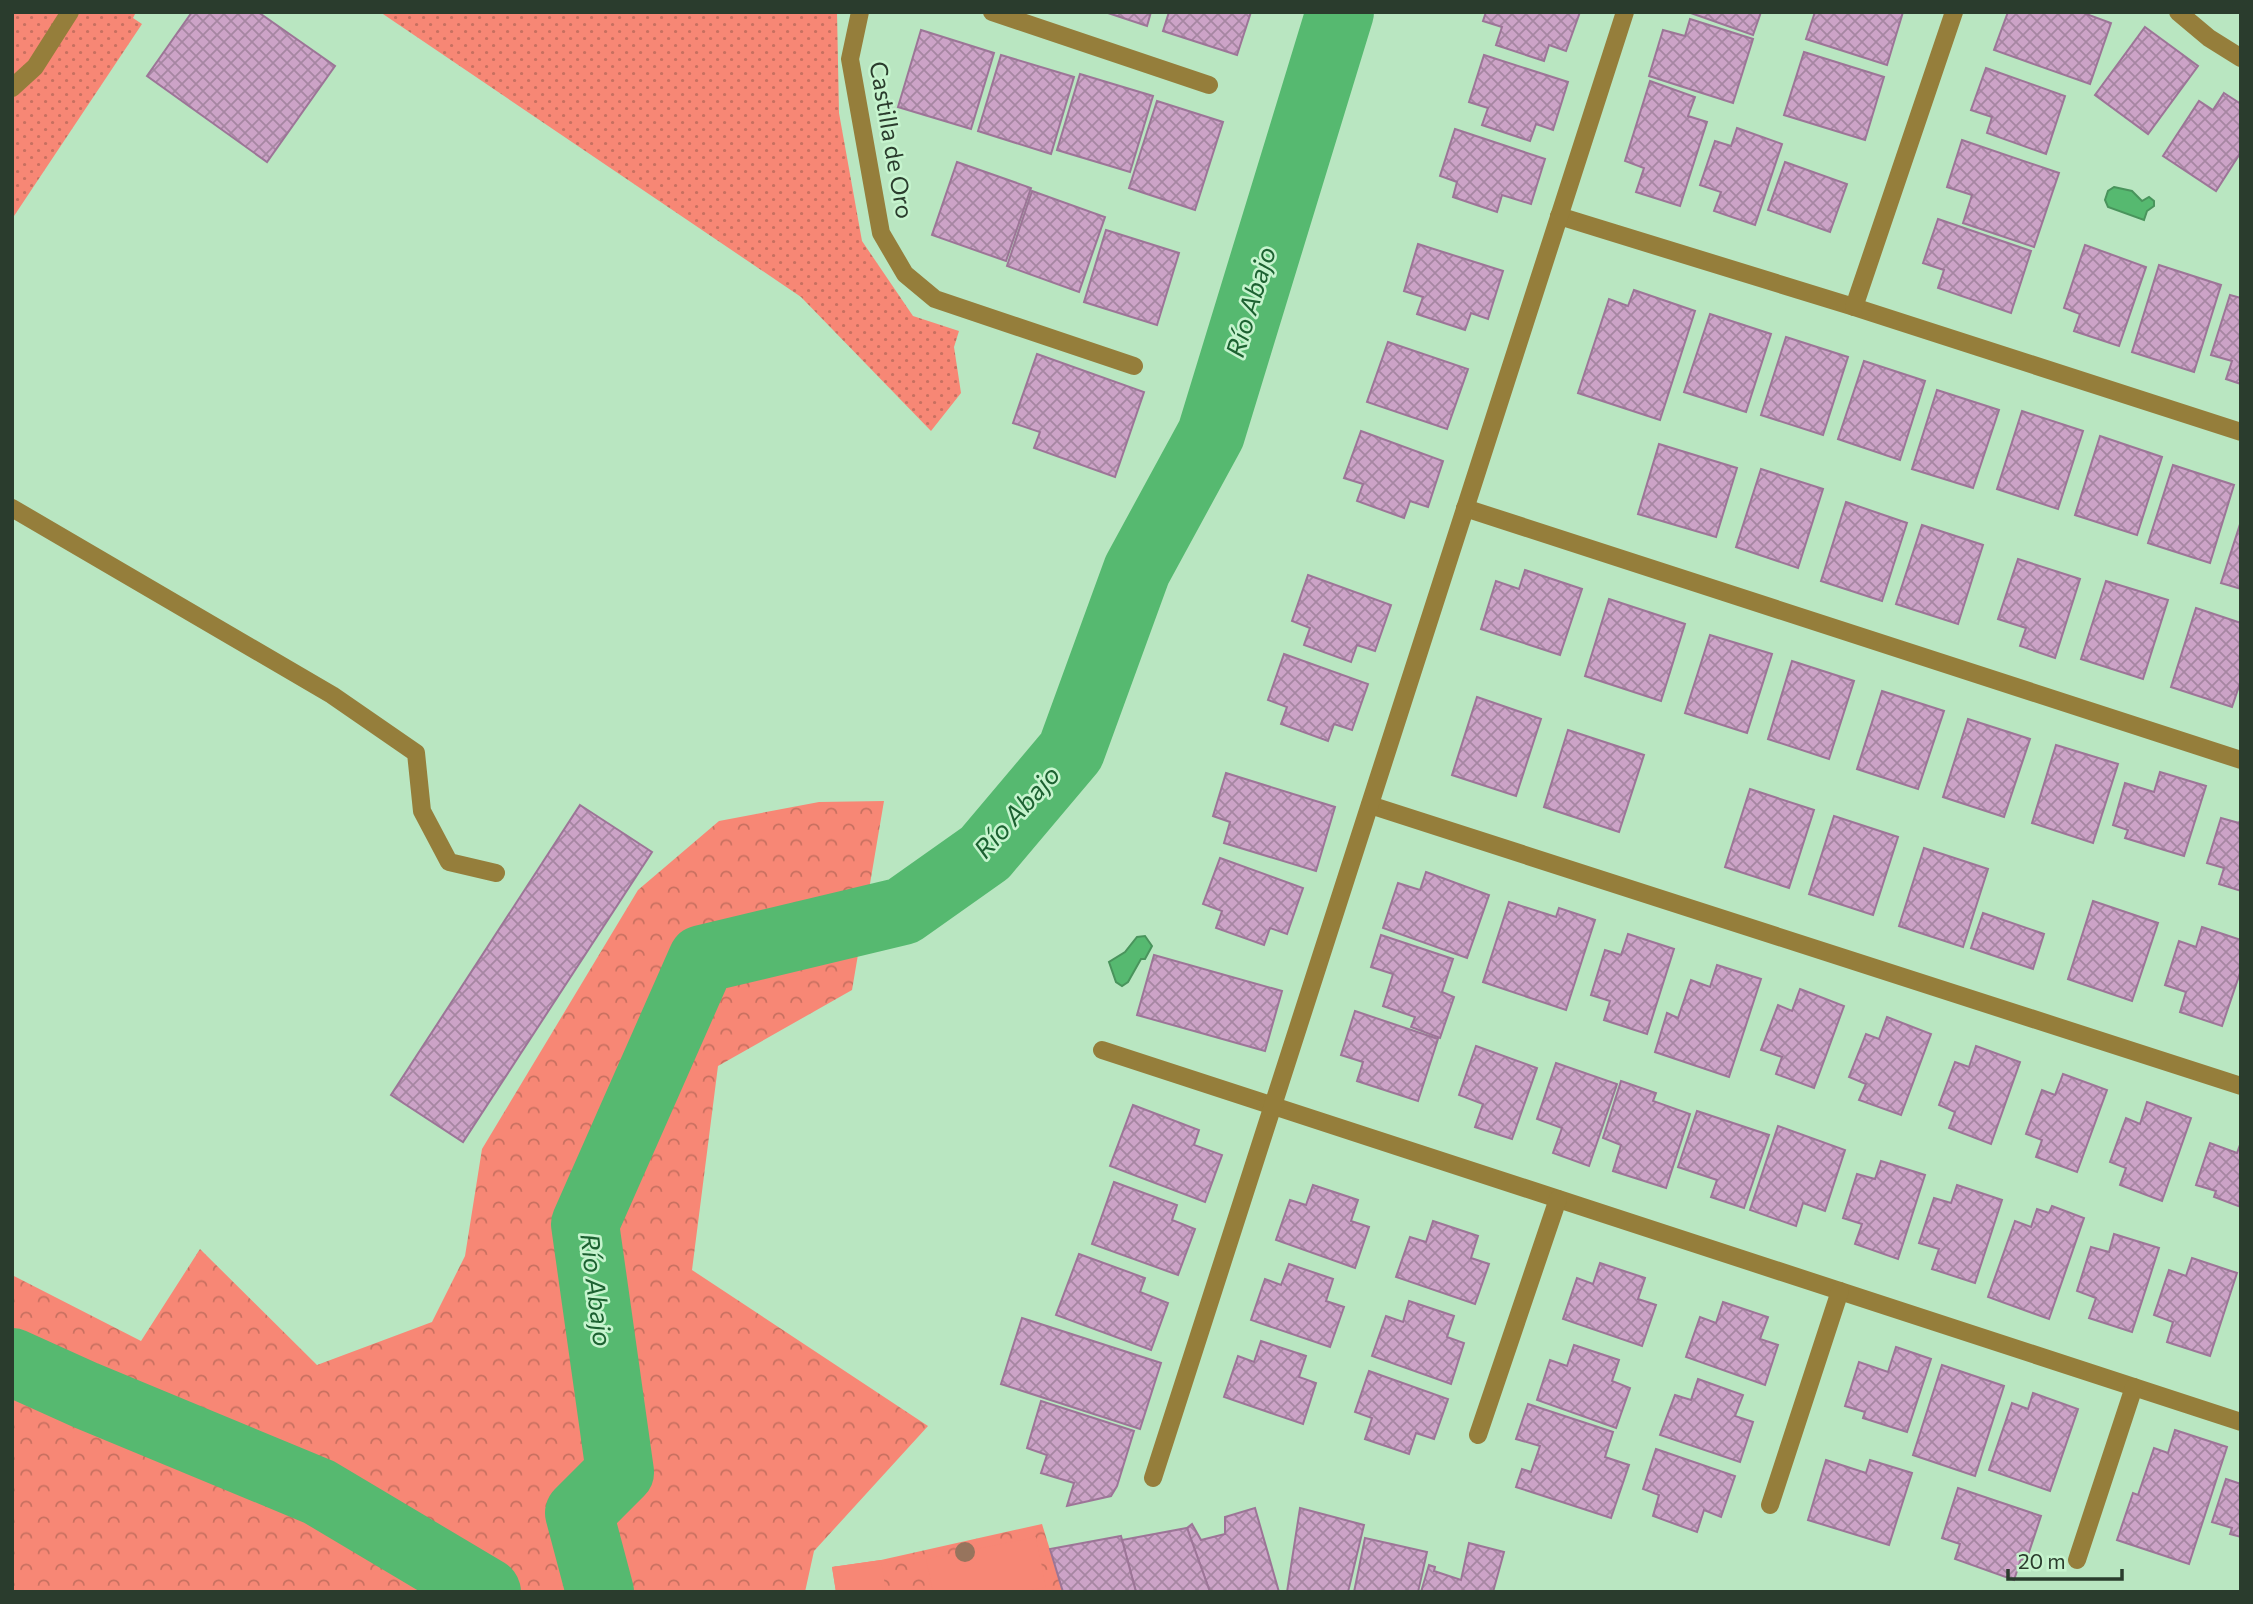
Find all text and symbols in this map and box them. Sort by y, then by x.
street label: Castilla de Oro [864,59,921,221]
water label: Río Abajo [1218,243,1281,360]
water label: Río Abajo [966,758,1065,864]
water label: Río Abajo [575,1231,620,1348]
scale bar [2008,1538,2122,1582]
text: 20 m [2018,1548,2066,1573]

